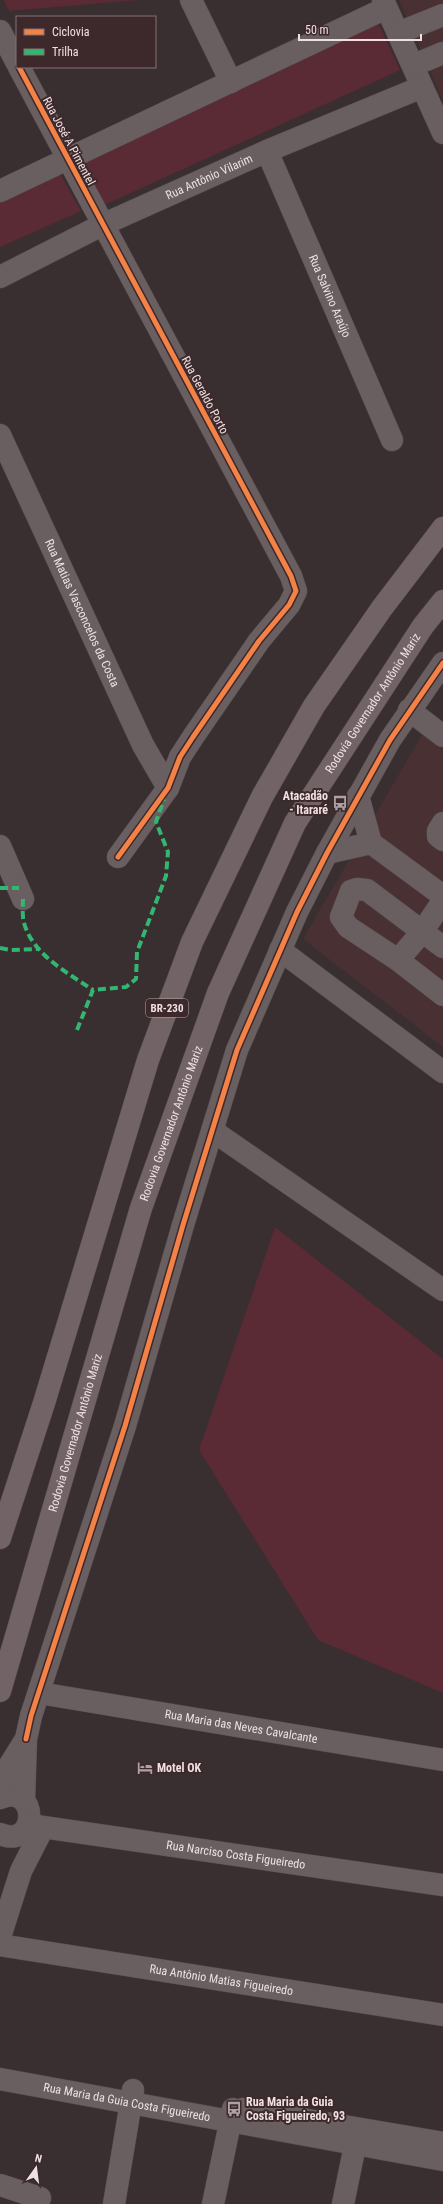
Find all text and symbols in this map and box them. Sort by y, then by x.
legend [16,16,156,68]
scale bar [299,16,421,42]
text: 50 m [305,23,329,37]
text: Ciclovia [52,25,90,39]
text: Trilha [52,45,79,59]
street label: Rua José A Pimentel [40,95,98,187]
street label: Rua Antônio Vilarim [164,151,255,202]
street label: Rua Salvino Araújo [306,253,354,339]
street label: Rua Geraldo Porto [179,354,231,436]
street label: Rua Matias Vasconcelos da Costa [42,537,122,689]
street label: Rodovia Governador Antônio Mariz [322,631,423,776]
place label: Atacadão - Itararé [283,789,328,817]
bus stop icon: Atacadão - Itararé [331,794,349,812]
road number: BR-230 [146,999,188,1017]
street label: Rodovia Governador Antônio Mariz [137,1044,206,1203]
street label: Rodovia Governador Antônio Mariz [46,1352,105,1514]
street label: Rua Maria das Neves Cavalcante [164,1707,319,1746]
hotel icon: Motel OK [136,1759,154,1777]
place label: Motel OK [157,1761,202,1775]
street label: Rua Narciso Costa Figueiredo [165,1838,306,1872]
street label: Rua Antônio Matias Figueiredo [148,1962,294,1998]
street label: Rua Maria da Guia Costa Figueiredo [42,2080,211,2124]
place label: Rua Maria da Guia Costa Figueiredo, 93 [246,2095,345,2123]
bus stop icon: Rua Maria da Guia Costa Figueiredo, 93 [225,2100,243,2118]
north arrow [16,2148,56,2188]
text: N [33,2152,43,2166]

